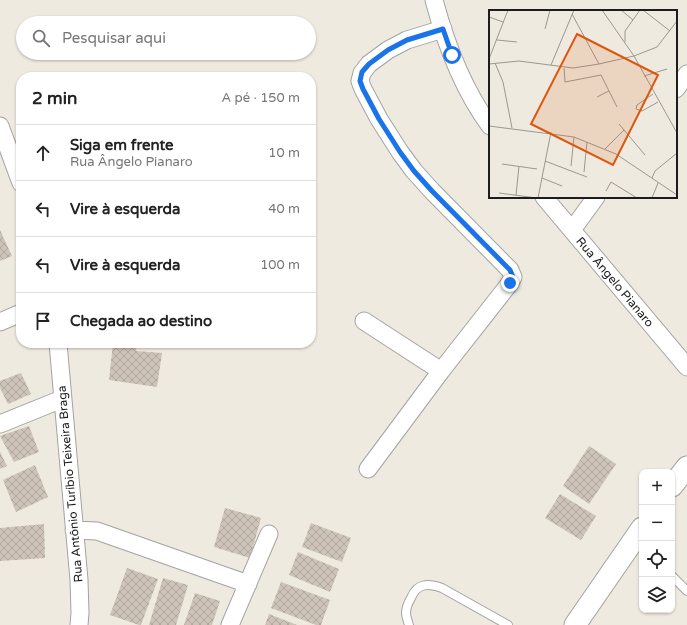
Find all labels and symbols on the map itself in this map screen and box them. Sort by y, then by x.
inset map [489,10,677,198]
route start [443,46,461,64]
street label: Rua Ângelo Pianaro [573,234,657,330]
route end [501,274,519,292]
street label: Rua Antônio Turíbio Teixeira Braga [54,385,86,583]

